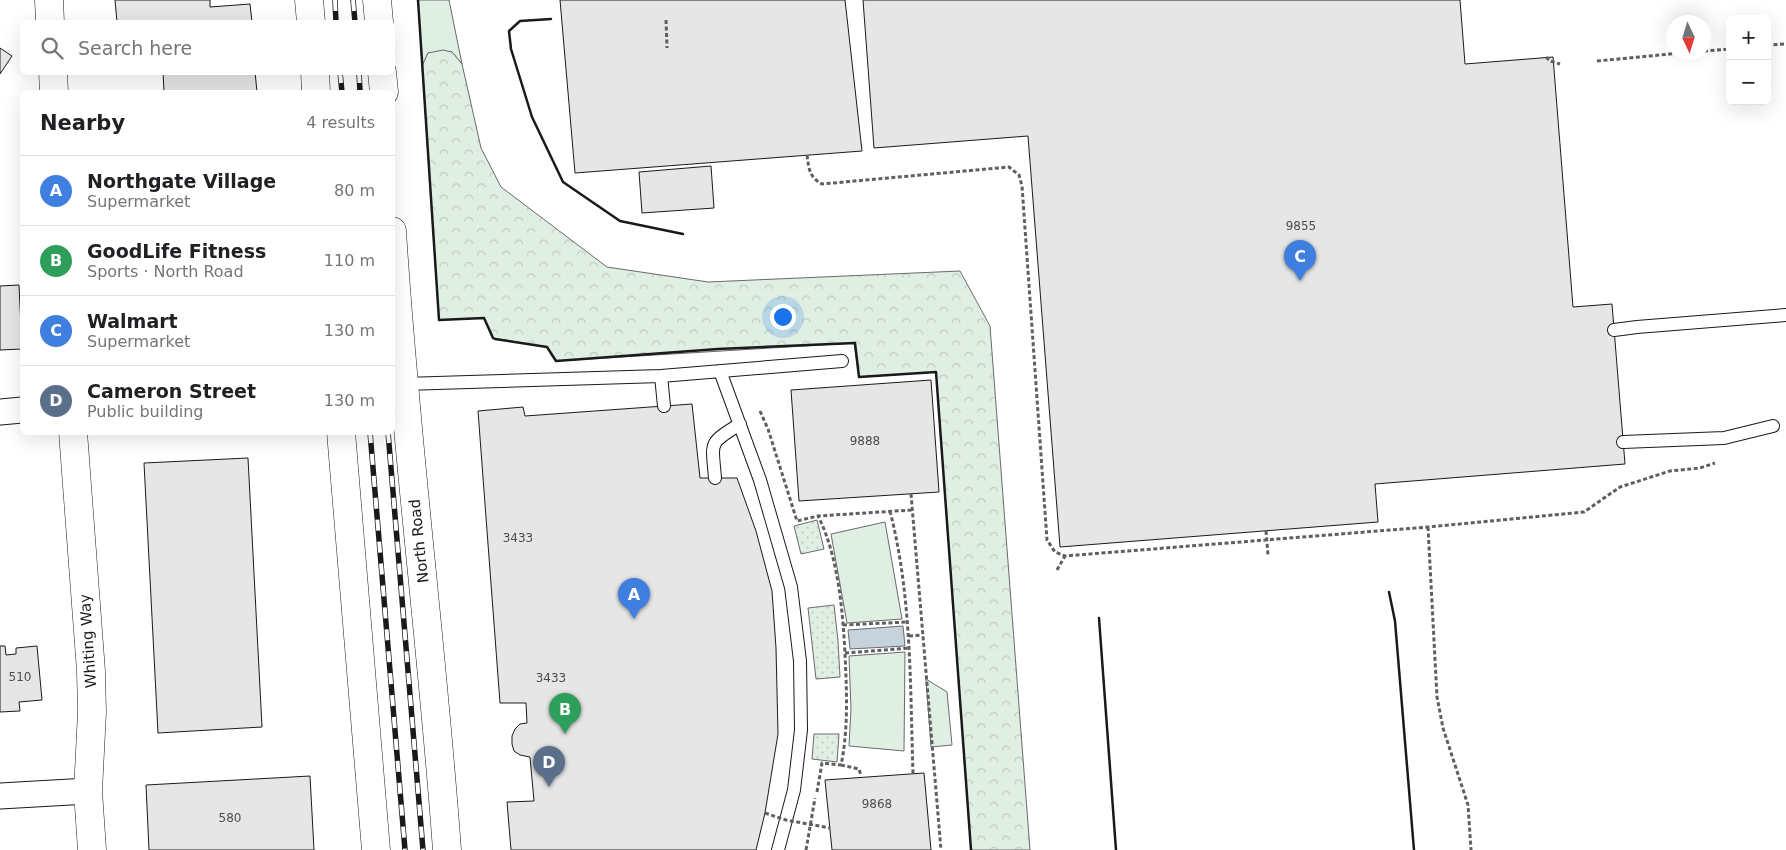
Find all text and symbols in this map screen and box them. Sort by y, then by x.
north arrow [1666,15,1711,60]
map controls [1726,15,1771,105]
button: + [1726,15,1771,60]
search box [20,20,395,75]
icon: search [38,34,66,62]
text: Search here [78,37,192,59]
button: − [1726,60,1771,105]
text: Nearby [40,111,125,135]
text: 4 results [306,113,375,132]
text: Northgate Village [87,170,276,192]
text: A [50,181,62,200]
text: 80 m [334,181,375,200]
text: Supermarket [87,192,190,211]
house number: 9855 [1286,219,1316,233]
text: GoodLife Fitness [87,240,266,262]
pin: C [1284,240,1316,281]
text: B [50,251,62,270]
text: 110 m [324,251,375,270]
text: Sports · North Road [87,262,244,281]
your location [770,304,796,330]
text: Walmart [87,310,178,332]
text: C [50,321,62,340]
text: 130 m [324,321,375,340]
text: Supermarket [87,332,190,351]
text: Cameron Street [87,380,256,402]
text: D [49,391,63,410]
text: 130 m [324,391,375,410]
text: Public building [87,402,204,421]
house number: 9888 [850,434,880,448]
street label: North Road [406,498,432,584]
house number: 3433 [503,531,533,545]
pin: A [618,578,650,619]
street label: Whiting Way [76,593,100,689]
house number: 510 [9,670,31,684]
house number: 3433 [536,671,566,685]
pin: B [549,693,581,734]
pin: D [533,746,565,787]
house number: 9868 [862,797,892,811]
house number: 580 [219,811,241,825]

